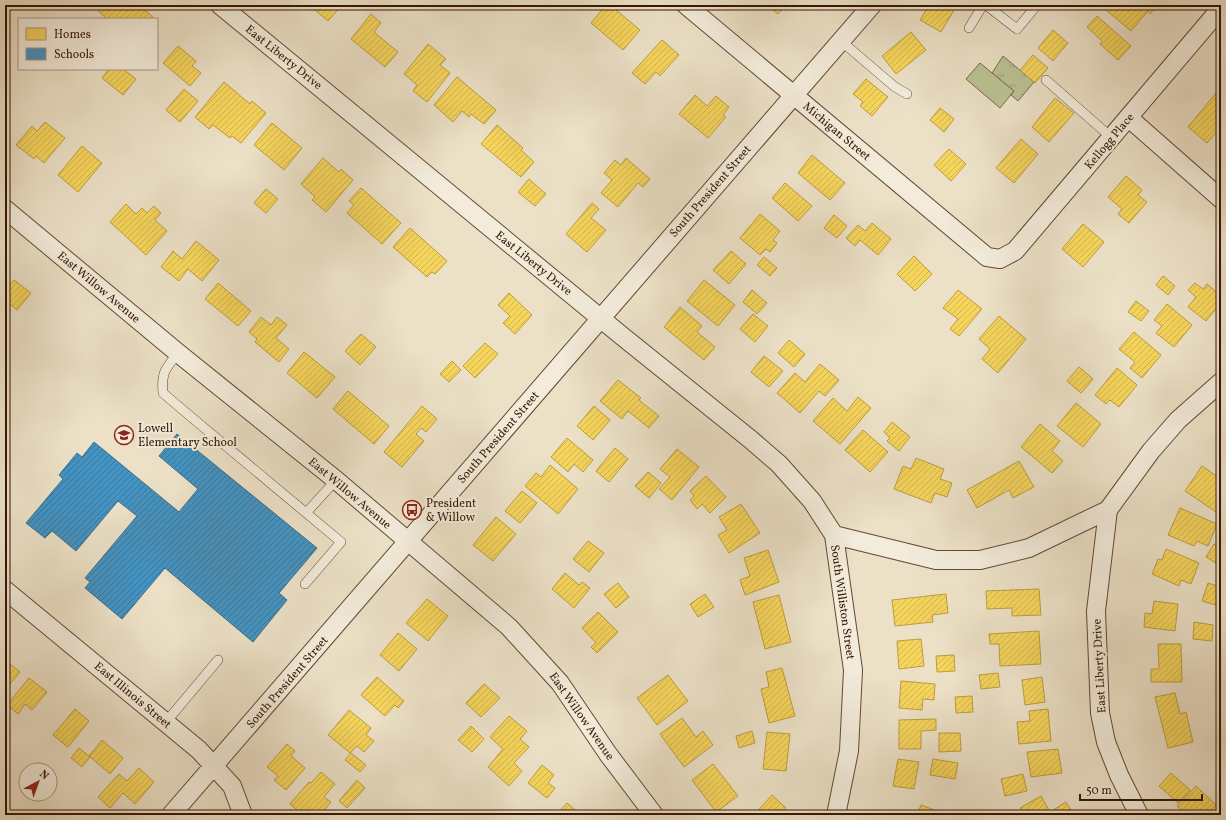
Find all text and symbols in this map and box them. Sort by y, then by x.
legend [18,18,158,70]
street label: East Liberty Drive [242,22,325,94]
text: Homes [54,27,91,43]
text: Schools [54,47,94,63]
street label: Michigan Street [799,99,874,165]
street label: Kellogg Place [1081,110,1138,173]
street label: South President Street [666,142,755,241]
street label: East Liberty Drive [492,228,575,300]
street label: East Willow Avenue [53,248,144,327]
street label: South President Street [454,388,543,487]
place label: Lowell Elementary School [138,421,237,451]
school or university icon: Lowell Elementary School [113,424,135,446]
street label: East Willow Avenue [304,454,395,533]
place label: President & Willow [426,496,476,526]
bus stop icon: President & Willow [401,499,423,521]
street label: South Williston Street [826,544,858,661]
street label: East Liberty Drive [1090,618,1110,714]
street label: South President Street [243,633,332,732]
street label: East Illinois Street [90,659,174,733]
street label: East Willow Avenue [545,669,618,764]
north arrow [18,762,58,802]
text: N [36,767,52,784]
scale bar [1080,776,1202,802]
text: 50 m [1086,783,1112,799]

